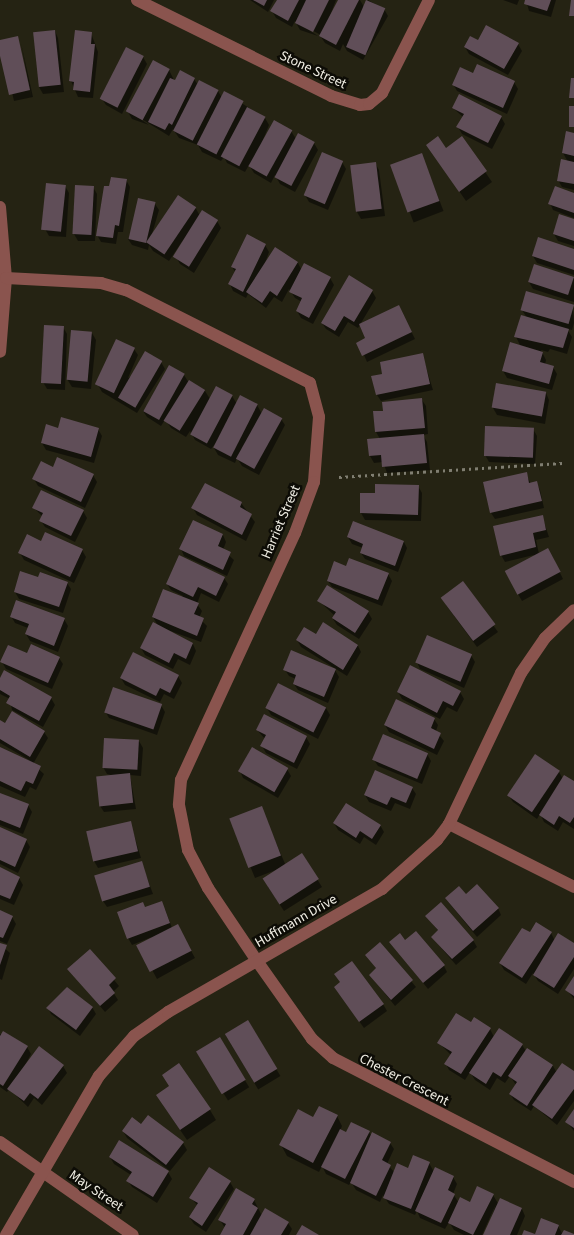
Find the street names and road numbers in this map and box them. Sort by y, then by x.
street label: Stone Street [277,47,349,93]
street label: Harriet Street [258,482,304,562]
street label: Huffmann Drive [252,891,340,951]
street label: Chester Crescent [356,1050,452,1110]
street label: May Street [66,1167,126,1215]

